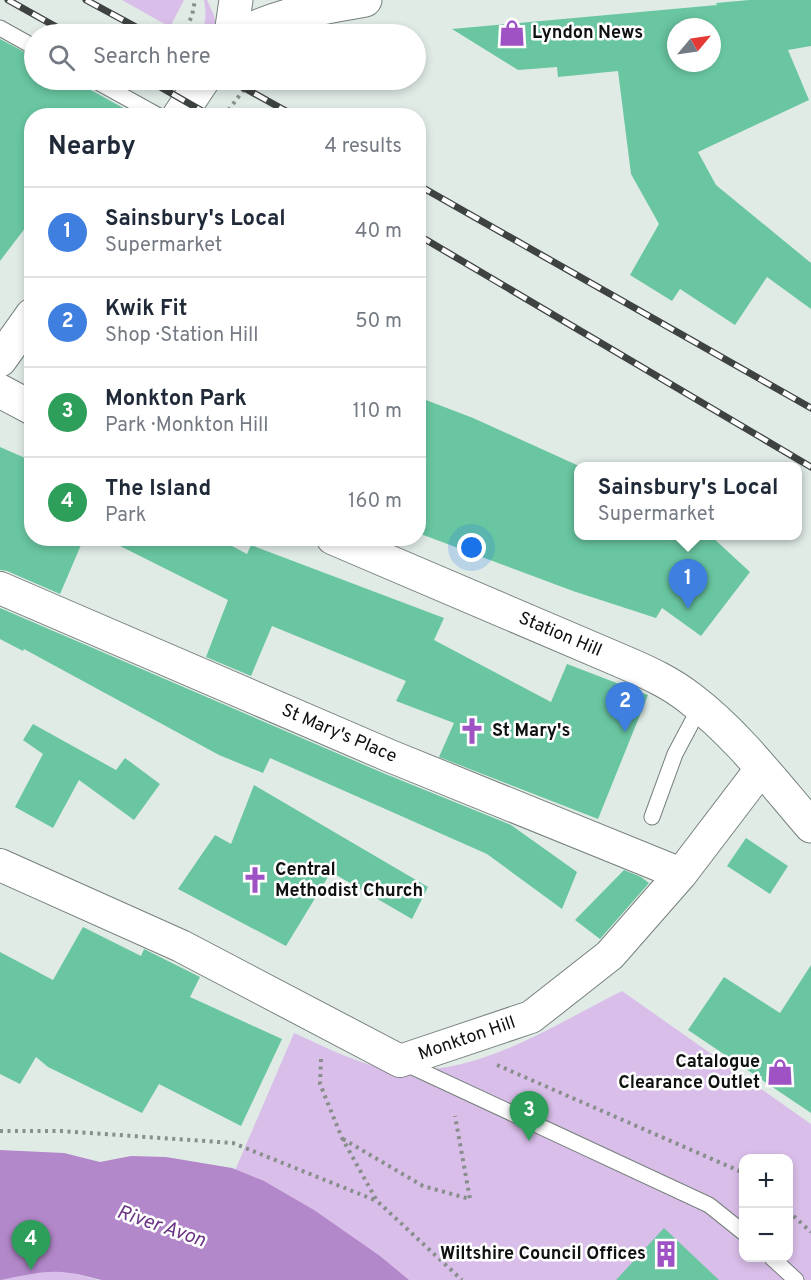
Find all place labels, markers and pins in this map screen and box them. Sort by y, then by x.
shop icon: Lyndon News [497,18,527,48]
place label: Lyndon News [532,22,643,45]
pin: 1 [668,560,708,609]
pin: 2 [606,682,644,732]
church icon: St Mary's [457,716,487,746]
place label: St Mary's [492,720,570,743]
place label: Central Methodist Church [275,859,423,903]
church icon: Central Methodist Church [240,865,270,895]
place label: Catalogue Clearance Outlet [618,1051,760,1095]
shop icon: Catalogue Clearance Outlet [765,1057,795,1087]
pin: 3 [510,1092,548,1141]
pin: 4 [12,1220,51,1270]
building icon: Wiltshire Council Offices [651,1239,681,1269]
place label: Wiltshire Council Offices [440,1243,646,1266]

